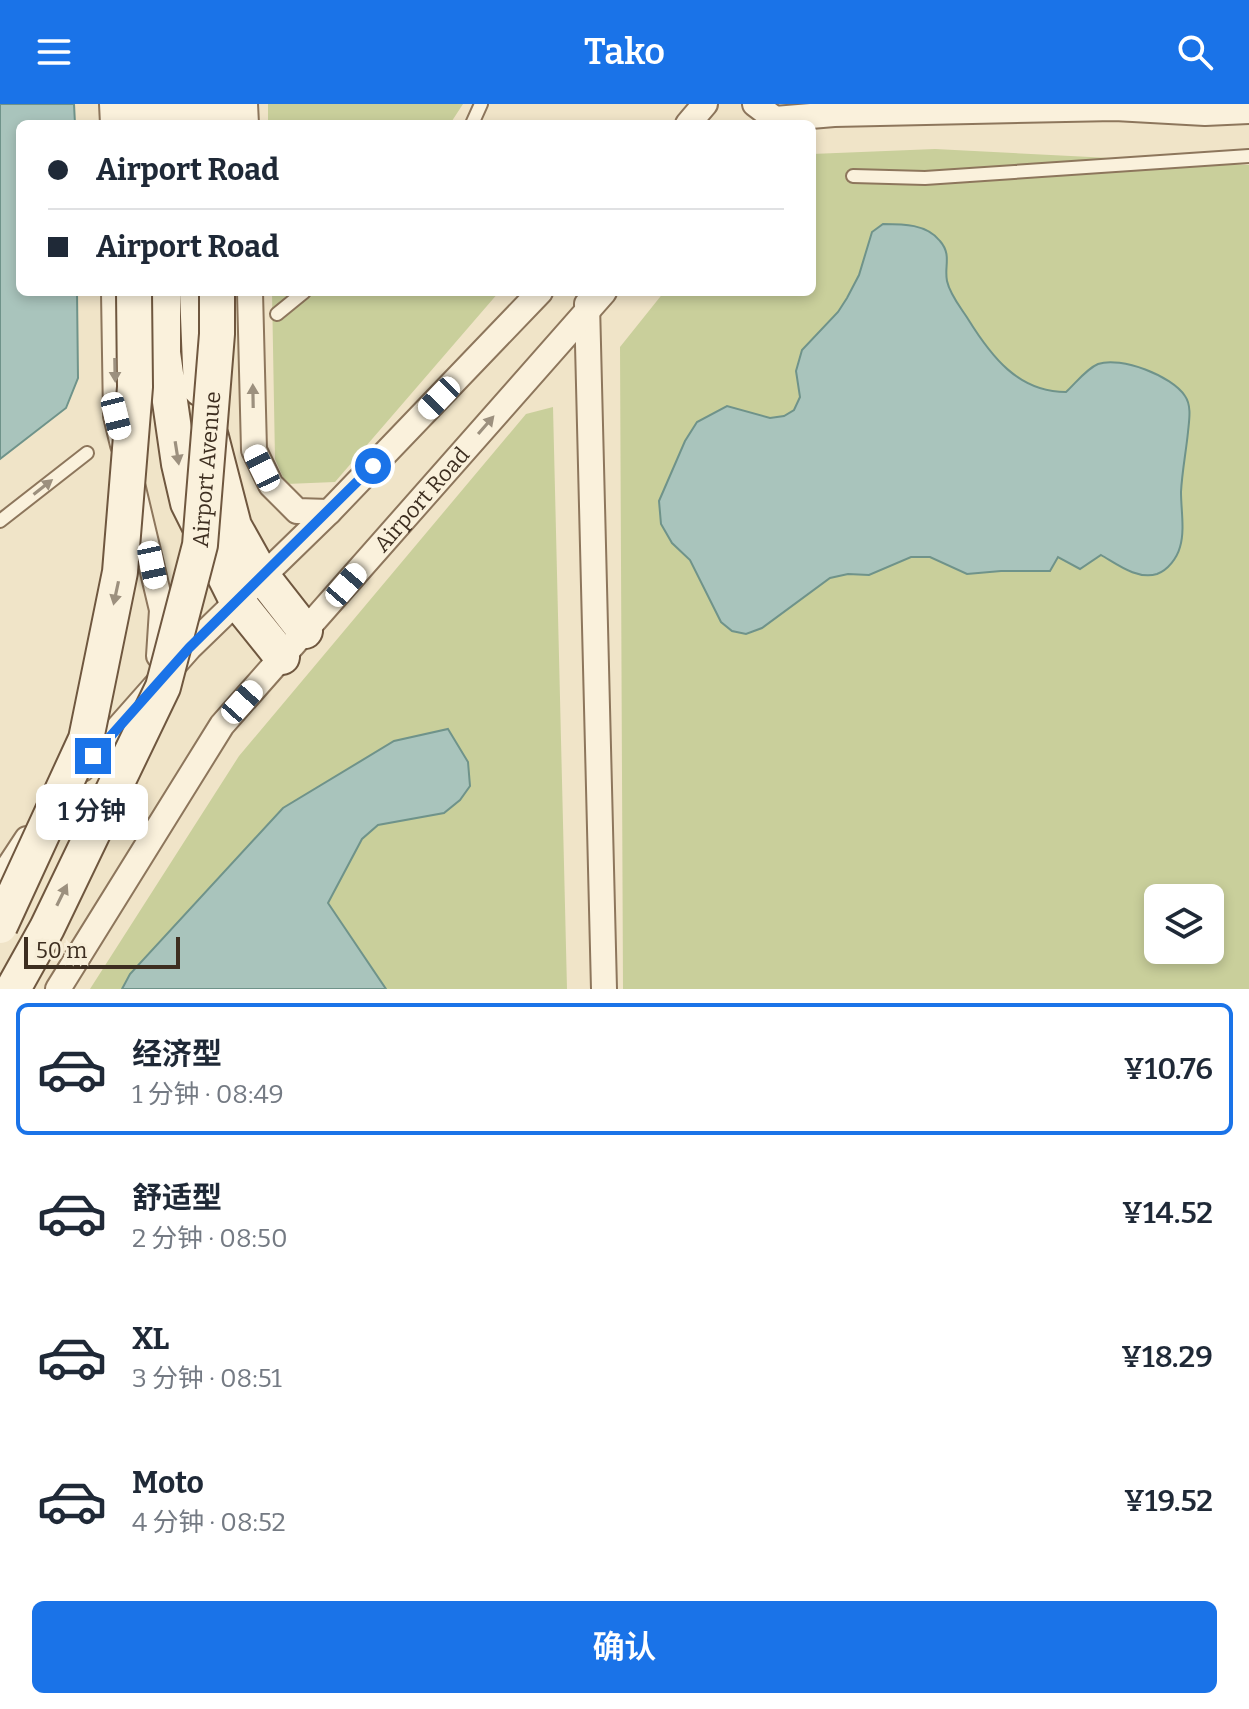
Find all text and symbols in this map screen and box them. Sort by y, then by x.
icon: menu [32,30,76,74]
text: Tako [584,30,665,74]
icon: search [1173,30,1217,74]
text: Airport Road [96,152,279,188]
text: Airport Road [96,229,279,265]
one-way arrow [109,358,121,383]
car [414,372,464,424]
one-way arrow [246,383,259,408]
car [99,390,133,442]
street label: Airport Avenue [186,390,226,548]
one-way arrow [477,415,495,434]
one-way arrow [171,441,184,466]
car [241,441,283,495]
street label: Airport Road [368,441,475,557]
route start [355,448,391,484]
one-way arrow [33,479,53,495]
car [135,539,169,591]
car [321,559,371,611]
one-way arrow [109,581,122,606]
car [217,676,267,728]
route end [75,738,111,774]
callout: 1 分钟 [37,784,149,840]
text: 1 分钟 [58,796,126,827]
one-way arrow [55,883,69,907]
map controls [1144,884,1224,964]
button: layers [1144,884,1224,964]
scale bar [24,933,180,969]
text: 50 m [36,937,87,964]
icon: car [36,1033,108,1105]
text: 经济型 [132,1036,222,1072]
text: ¥10.76 [1123,1051,1213,1087]
text: 1 分钟 · 08:49 [132,1079,284,1110]
icon: car [36,1177,108,1249]
text: 舒适型 [132,1180,222,1216]
text: ¥14.52 [1122,1195,1213,1231]
text: 2 分钟 · 08:50 [132,1223,288,1254]
icon: car [36,1321,108,1393]
text: XL [132,1321,169,1357]
text: ¥18.29 [1121,1339,1213,1375]
text: 3 分钟 · 08:51 [132,1363,282,1394]
icon: car [36,1465,108,1537]
text: Moto [132,1465,204,1501]
text: ¥19.52 [1124,1483,1213,1519]
text: 4 分钟 · 08:52 [132,1507,286,1538]
button: 确认 [32,1601,1217,1693]

